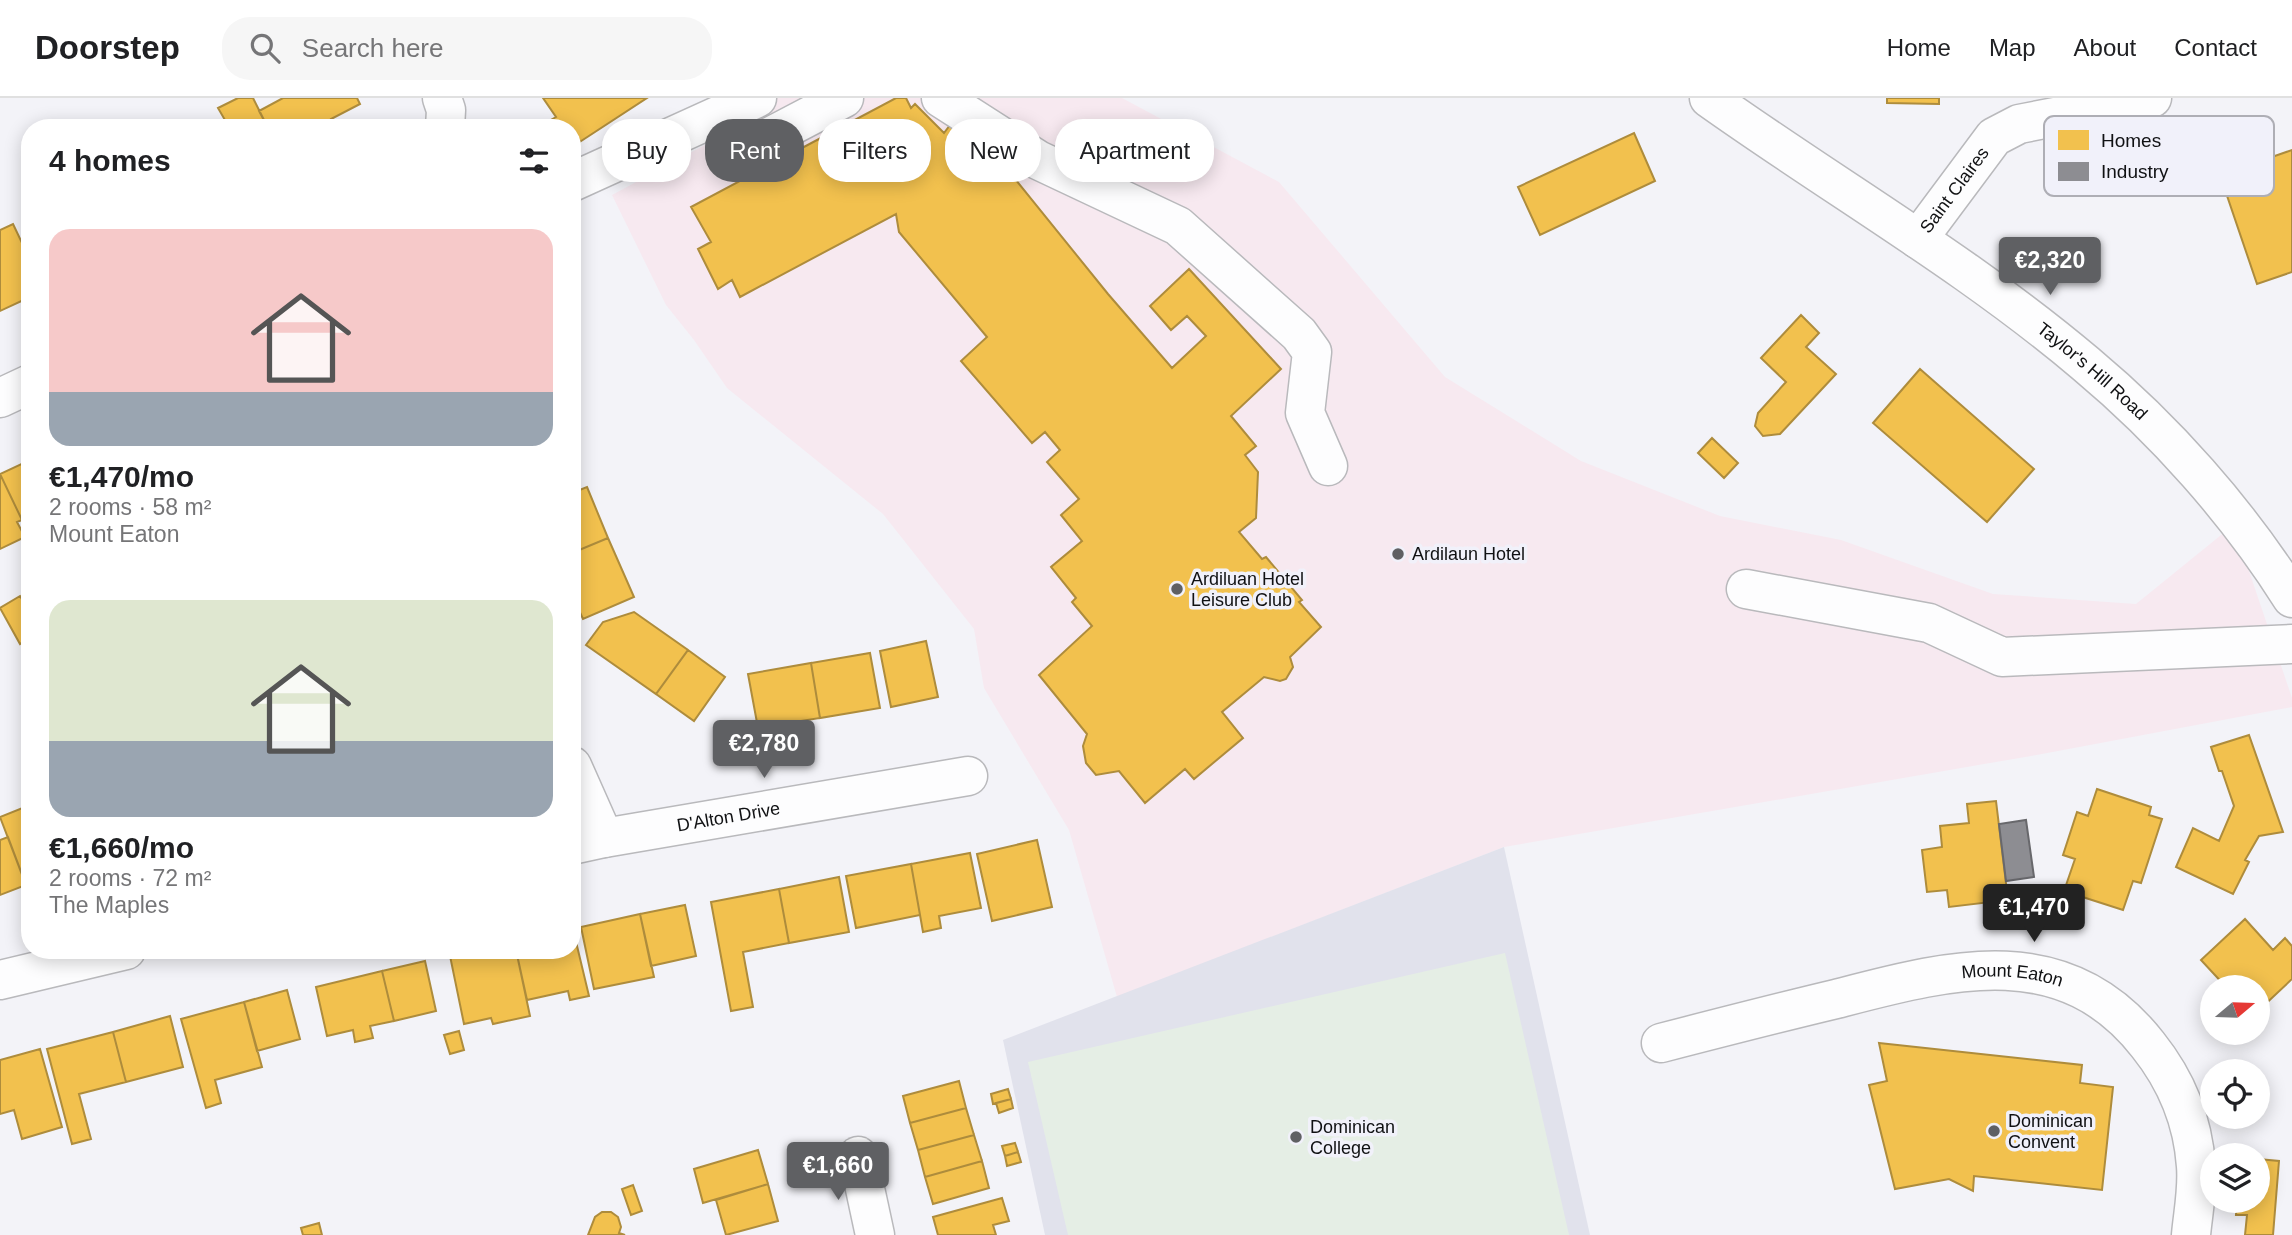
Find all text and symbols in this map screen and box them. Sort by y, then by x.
search box [222,17,712,80]
text: Doorstep [35,29,180,66]
icon: search [246,29,284,67]
text: Search here [302,33,444,63]
text: Home [1887,34,1951,61]
text: Map [1989,34,2036,61]
text: About [2074,34,2136,61]
text: Contact [2174,34,2257,61]
legend [2044,116,2274,196]
chip: Buy [602,119,691,182]
chip: Rent [705,119,804,182]
chip: Filters [818,119,931,182]
chip: New [945,119,1041,182]
chip: Apartment [1055,119,1214,182]
text: Homes [2101,130,2161,151]
icon: filters [515,142,553,180]
street label: Saint Claires [1916,143,1993,237]
text: 4 homes [49,144,171,177]
text: Industry [2101,161,2169,182]
pin: €2,320 [1993,238,2107,297]
text: €2,320 [2015,247,2085,273]
icon: home [238,275,364,401]
street label: Taylor's Hill Road [2033,318,2151,424]
text: €1,470/mo [49,460,194,493]
text: 2 rooms · 58 m² [49,494,211,520]
text: Mount Eaton [49,521,179,547]
place label: Ardilaun Hotel [1412,544,1525,564]
marker: Ardilaun Hotel [1390,546,1406,562]
place label: Ardiluan Hotel Leisure Club [1191,569,1304,610]
marker: Ardiluan Hotel Leisure Club [1169,581,1185,597]
icon: home [238,646,364,772]
pin: €2,780 [707,720,821,780]
text: €2,780 [729,730,799,756]
street label: D'Alton Drive [675,798,782,835]
text: €1,660/mo [49,831,194,864]
text: 2 rooms · 72 m² [49,865,211,891]
pin: €1,470 [1977,884,2091,944]
text: The Maples [49,892,169,918]
text: €1,470 [1999,894,2069,920]
street label: Mount Eaton [1961,960,2066,991]
north arrow [2200,975,2270,1045]
map controls [2200,975,2270,1213]
button: locate [2200,1059,2270,1129]
place label: Dominican Convent [2008,1111,2093,1152]
place label: Dominican College [1310,1117,1395,1158]
marker: Dominican Convent [1986,1123,2002,1139]
marker: Dominican College [1288,1129,1304,1145]
pin: €1,660 [781,1142,895,1202]
button: layers [2200,1143,2270,1213]
text: €1,660 [803,1152,873,1178]

